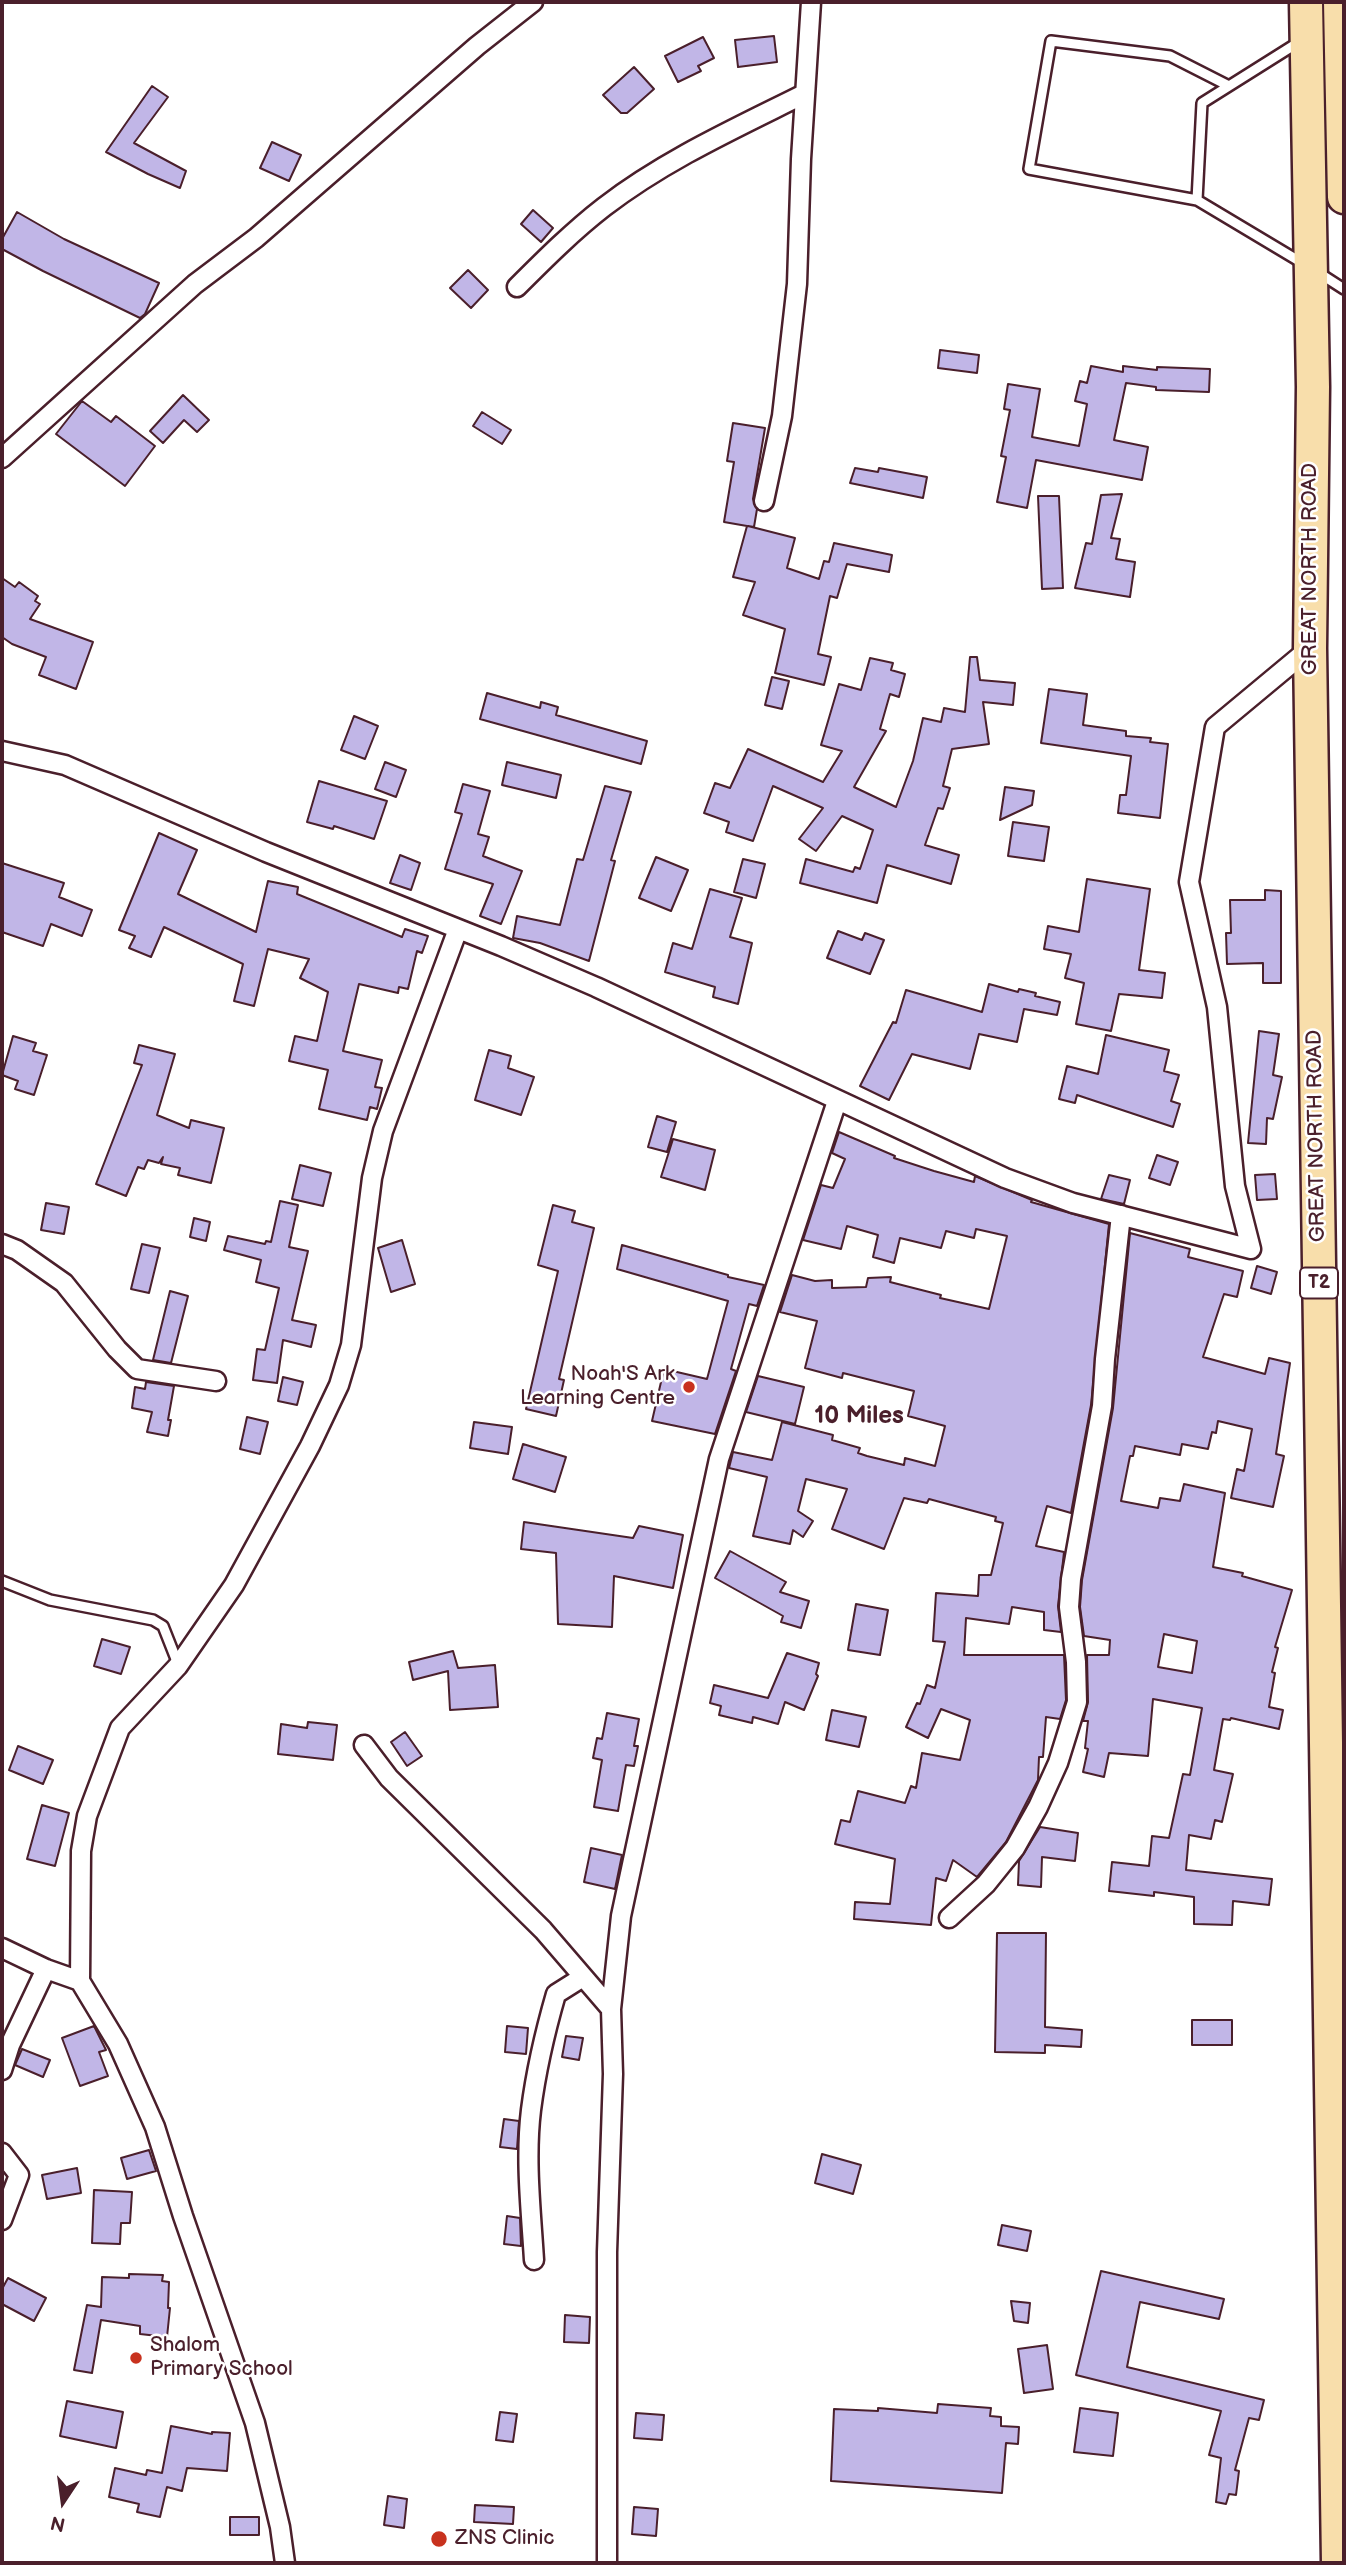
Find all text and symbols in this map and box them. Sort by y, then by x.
street label: GREAT NORTH ROAD [1298,463,1324,675]
street label: GREAT NORTH ROAD [1303,1030,1331,1242]
road number: T2 [1300,1268,1338,1298]
place label: Noah'S Ark Learning Centre [520,1362,675,1412]
marker: Noah'S Ark Learning Centre [681,1379,697,1395]
district label: 10 Miles [814,1403,904,1431]
place label: Shalom Primary School [150,2333,293,2383]
marker: Shalom Primary School [128,2350,144,2366]
north arrow [28,2467,98,2537]
text: N [49,2510,68,2536]
place label: ZNS Clinic [455,2526,554,2552]
marker: ZNS Clinic [429,2529,449,2549]

